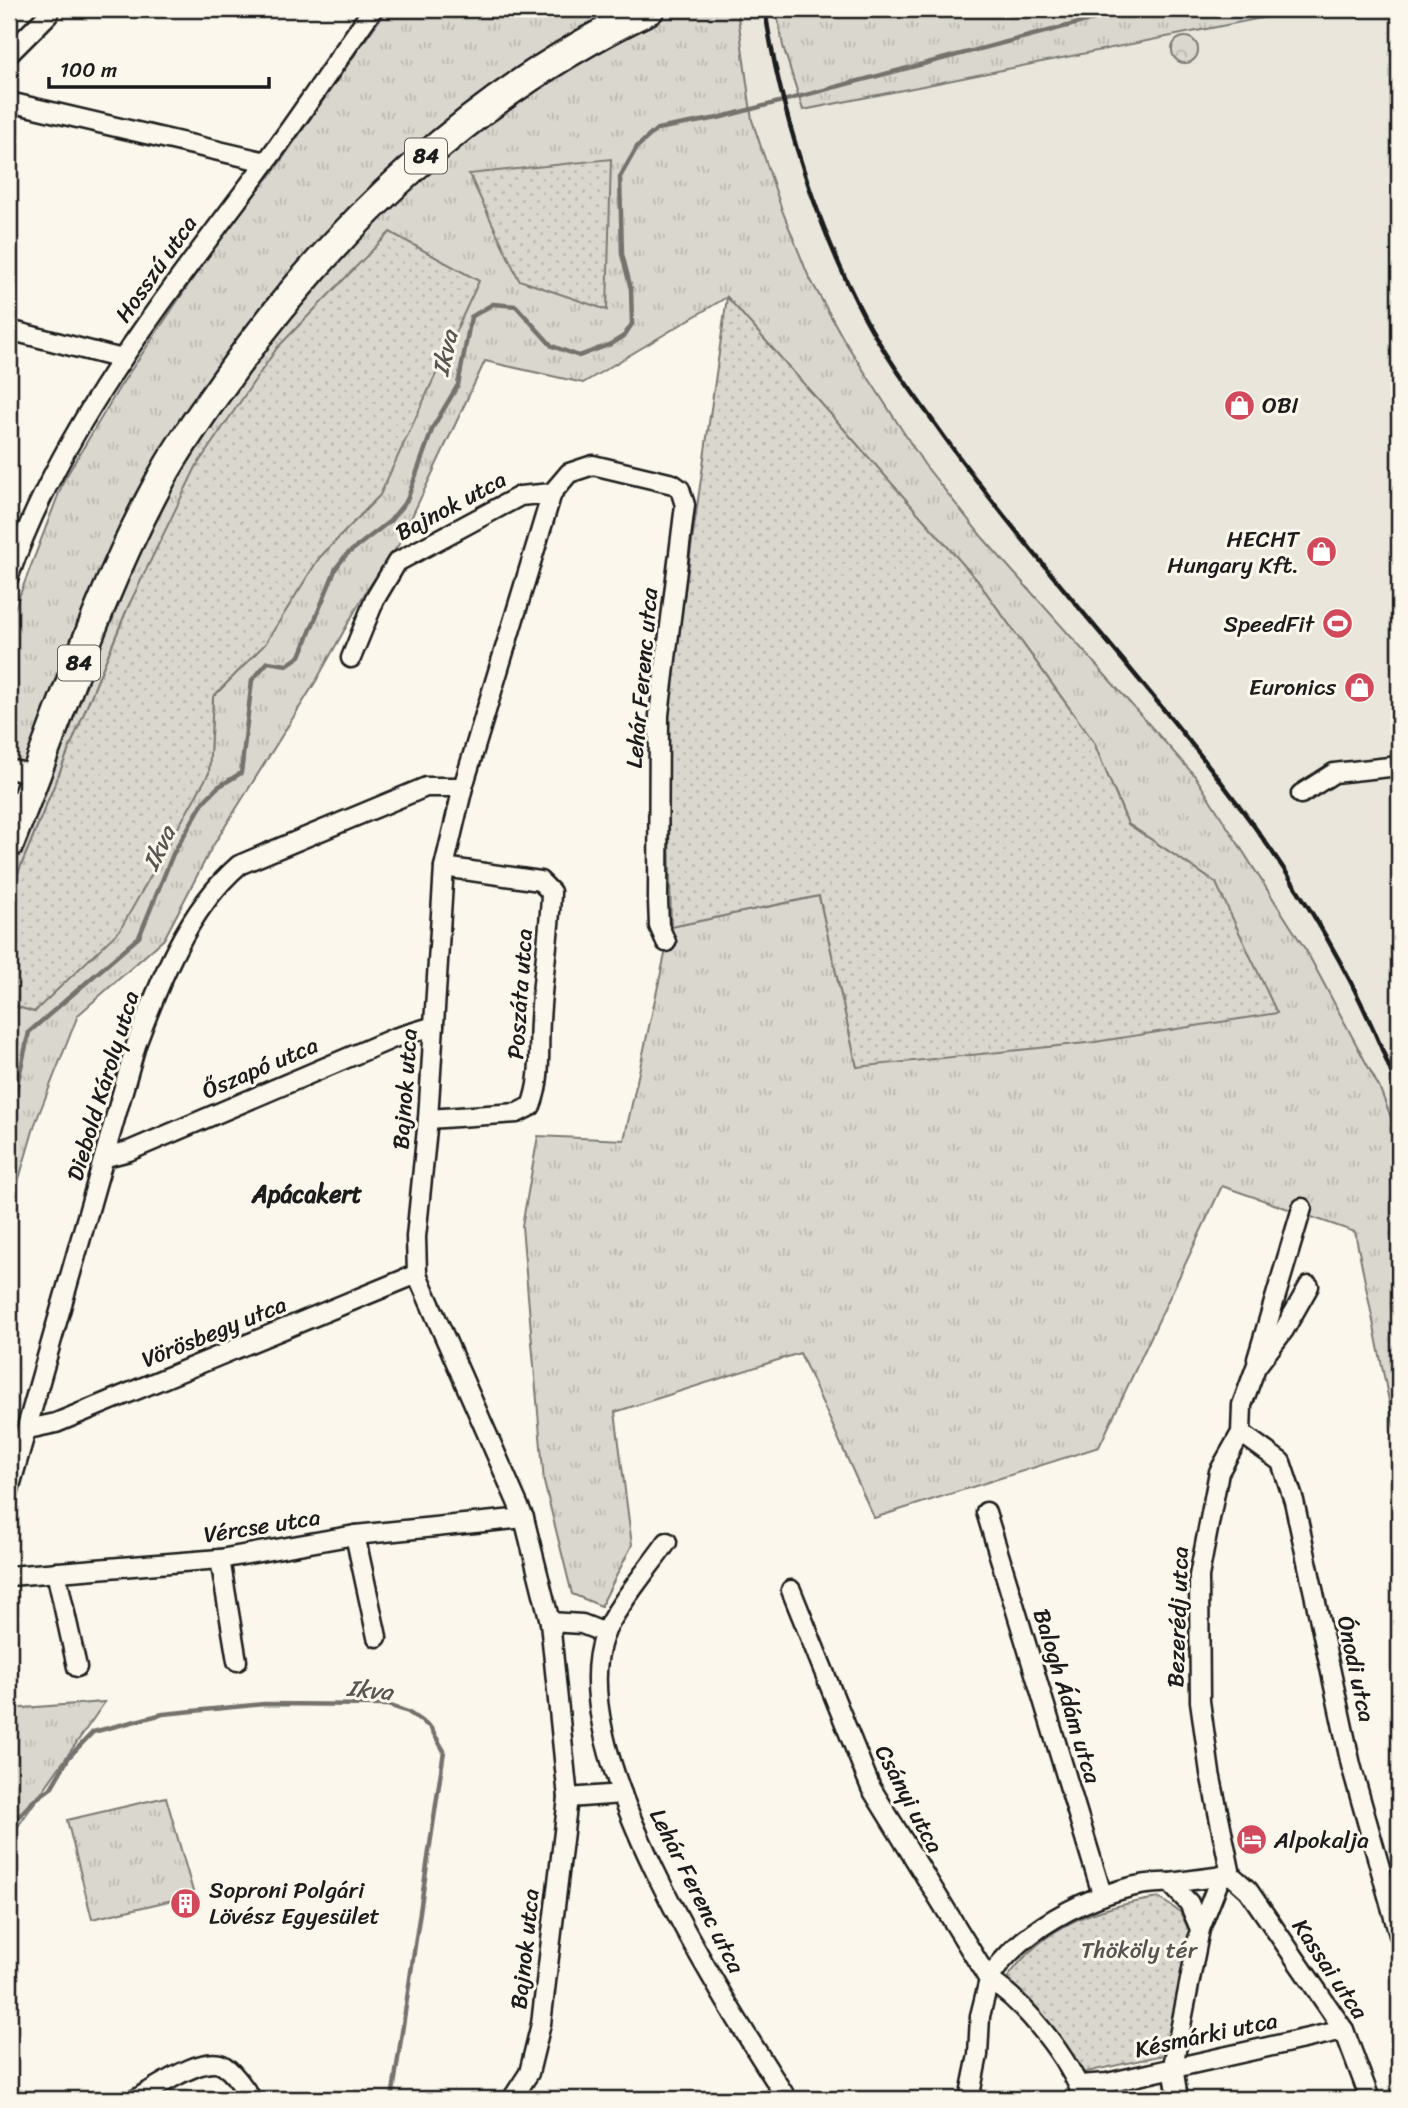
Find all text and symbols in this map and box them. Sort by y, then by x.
scale bar [49,46,270,90]
text: 100 m [60,51,117,89]
road number: 84 [405,138,447,174]
street label: Hosszú utca [104,206,209,331]
water label: Ikva [419,324,471,381]
place label: OBI [1262,385,1299,426]
shop icon: OBI [1222,388,1256,422]
street label: Bajnok utca [388,459,514,553]
place label: HECHT Hungary Kft. [1167,519,1300,586]
shop icon: HECHT Hungary Kft. [1305,535,1339,569]
street label: Lehár Ferenc utca [614,586,670,770]
place label: SpeedFit [1223,604,1316,645]
sports icon: SpeedFit [1320,607,1354,641]
road number: 84 [58,646,100,680]
place label: Euronics [1249,667,1336,708]
shop icon: Euronics [1342,670,1376,704]
water label: Ikva [130,817,189,879]
street label: Poszáta utca [495,927,545,1061]
street label: Diebold Károly utca [55,985,152,1186]
street label: Őszapó utca [195,1025,325,1111]
street label: Bajnok utca [380,1027,430,1151]
district label: Apácakert [251,1173,362,1215]
street label: Vörösbegy utca [135,1284,293,1380]
street label: Vércse utca [201,1497,324,1555]
street label: Bezerédj utca [1155,1546,1201,1688]
street label: Balogh Ádám utca [1021,1603,1113,1789]
street label: Ónodi utca [1325,1612,1387,1726]
water label: Ikva [344,1667,397,1713]
street label: Csányi utca [863,1737,955,1861]
street label: Lehár Ferenc utca [638,1801,757,1981]
place label: Alpokalja [1273,1820,1369,1861]
hotel icon: Alpokalja [1234,1823,1268,1857]
place label: Soproni Polgári Lövész Egyesület [209,1870,380,1937]
building icon: Soproni Polgári Lövész Egyesület [169,1886,203,1920]
street label: Bajnok utca [498,1887,552,2011]
street label: Kassai utca [1281,1910,1379,2029]
park label: Thököly tér [1081,1930,1199,1971]
street label: Késmárki utca [1131,2000,1282,2070]

